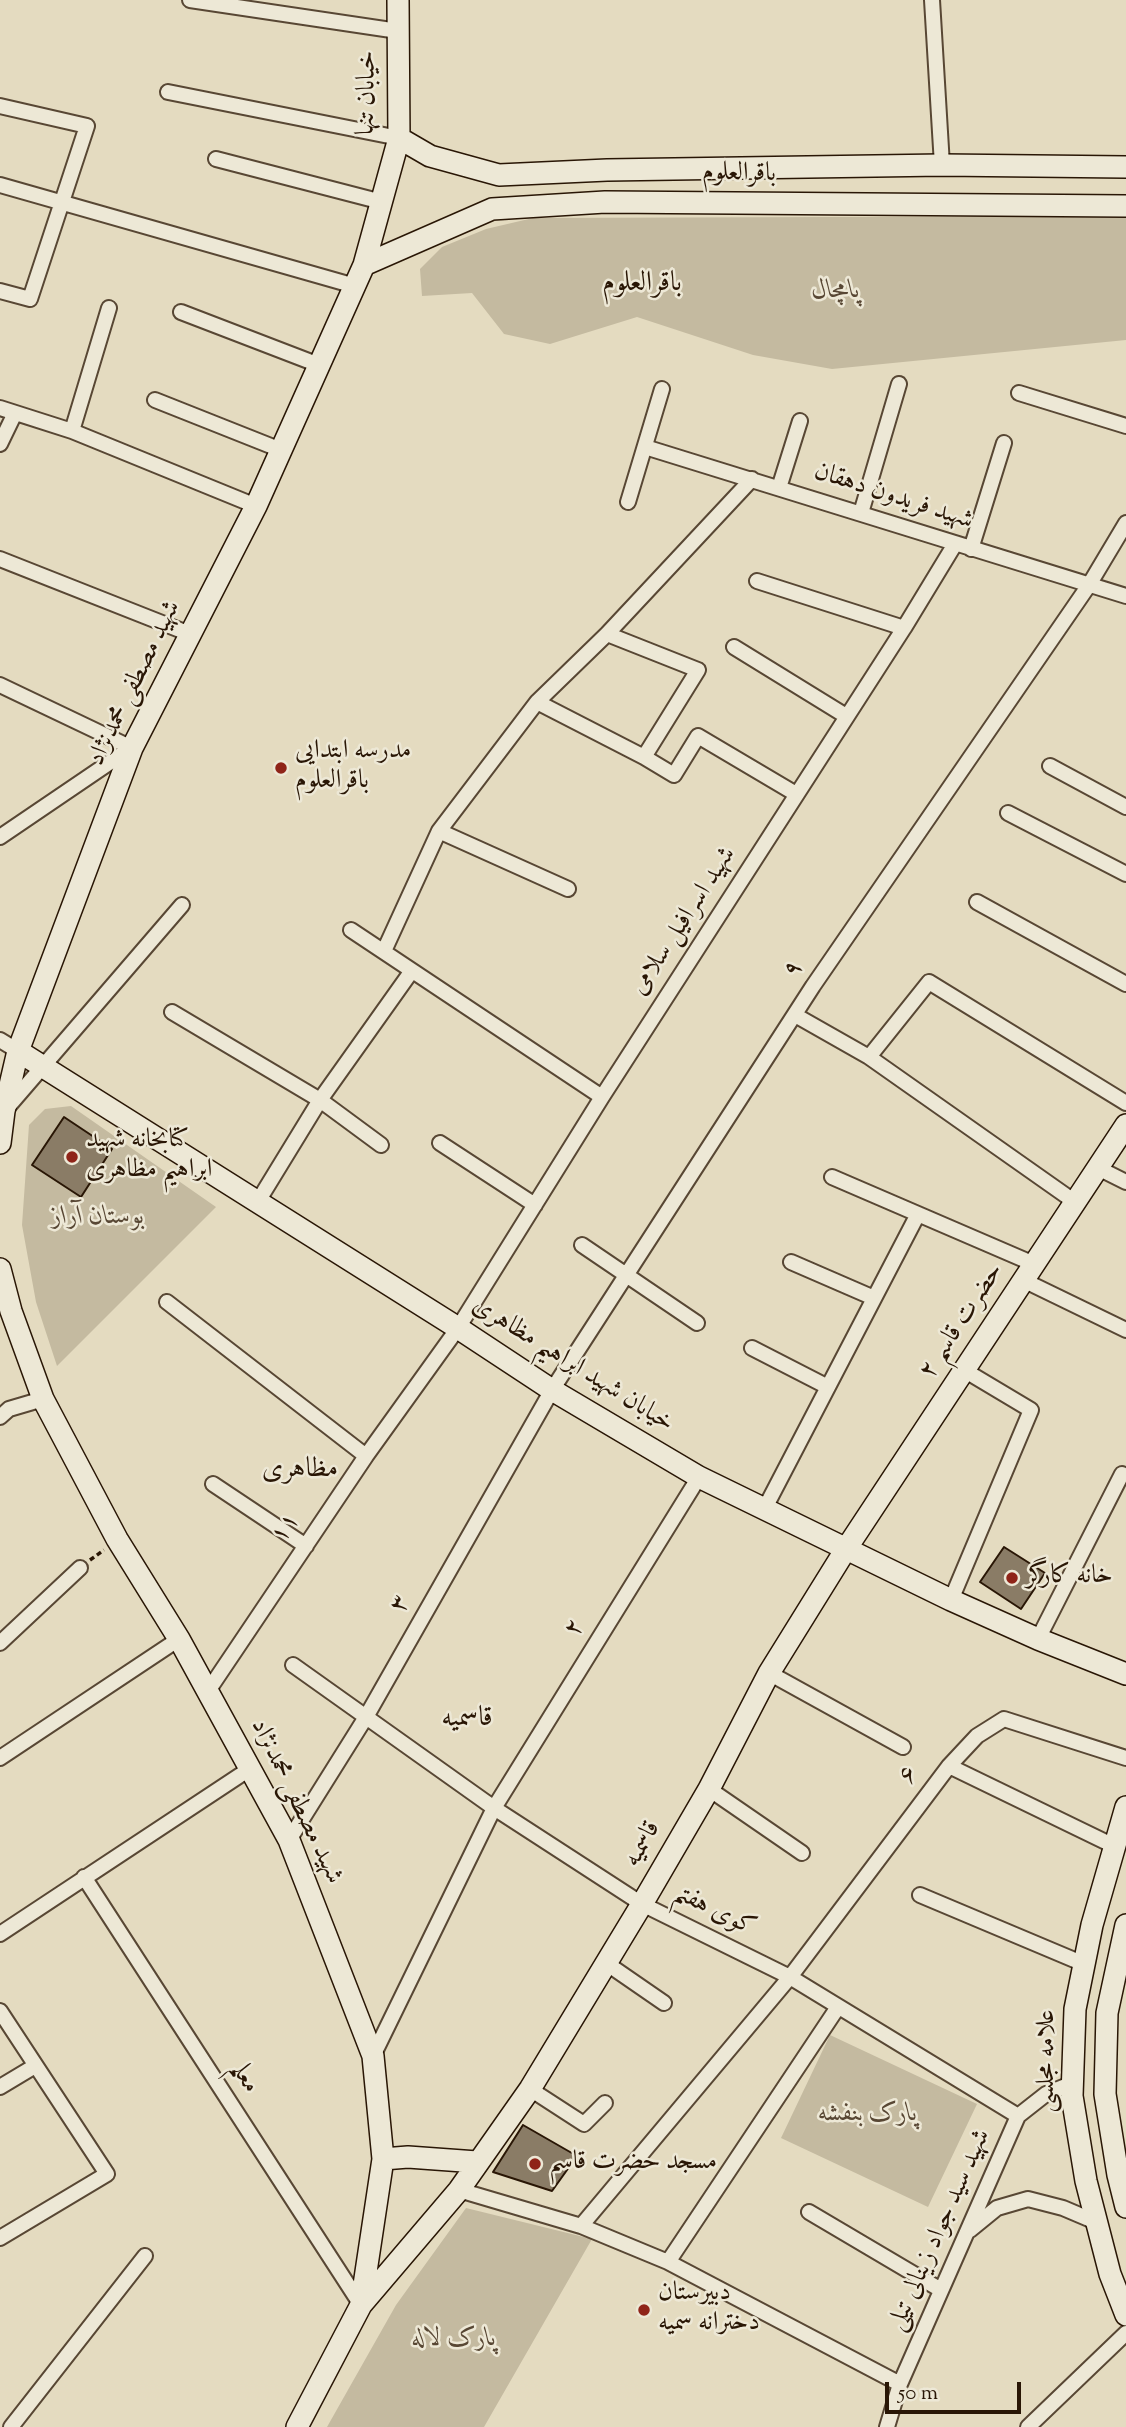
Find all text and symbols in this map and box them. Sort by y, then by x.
street label: خیابان تنها [353,50,385,136]
street label: باقرالعلوم [702,159,776,191]
district label: باقرالعلوم [602,268,682,302]
park label: پامچال [812,277,860,309]
street label: شهید فریدون دهقان [809,458,977,538]
street label: شهید مصطفی محمدنژاد [83,596,189,772]
place label: مدرسه ابتدایی باقرالعلوم [295,737,411,798]
marker: مدرسه ابتدایی باقرالعلوم [273,760,289,776]
street label: شهید اسرافیل سلامی [625,842,745,1002]
street label: ۹ [778,955,812,985]
place label: کتابخانه شهید ابراهیم مظاهری [86,1126,212,1188]
marker: کتابخانه شهید ابراهیم مظاهری [64,1149,80,1165]
park label: بوستان آراز [51,1203,145,1235]
street label: ۲ حضرت قاسم [914,1258,1012,1386]
street label: خیابان شهید ابراهیم مظاهری [465,1291,679,1441]
district label: مظاهری [262,1454,338,1488]
street label: ۱۱ [266,1508,308,1550]
place label: خانه کارگر [1026,1562,1113,1594]
marker: خانه کارگر [1004,1570,1020,1586]
street label: ۳ [385,1591,419,1619]
street label: ۲ [559,1614,593,1644]
district label: قاسمیه [441,1703,493,1737]
street label: شهید مصطفی محمدنژاد [242,1714,348,1890]
street label: ۶ [893,1761,927,1791]
street label: قاسمیه [618,1816,670,1874]
street label: کوی هفتم [668,1879,760,1945]
street label: علامه مجلسی [1033,2009,1065,2113]
street label: معلم [221,2056,265,2100]
park label: پارک بنفشه [818,2100,918,2132]
street label: شهید سید جواد زینالی تیلی [883,2125,999,2337]
place label: مسجد حضرت قاسم [549,2148,717,2180]
marker: مسجد حضرت قاسم [527,2156,543,2172]
place label: دبیرستان دخترانه سمیه [658,2279,760,2340]
marker: دبیرستان دخترانه سمیه [636,2302,652,2318]
park label: پارک لاله [411,2325,497,2357]
scale bar [888,2368,1024,2412]
text: 50 m [898,2379,938,2409]

